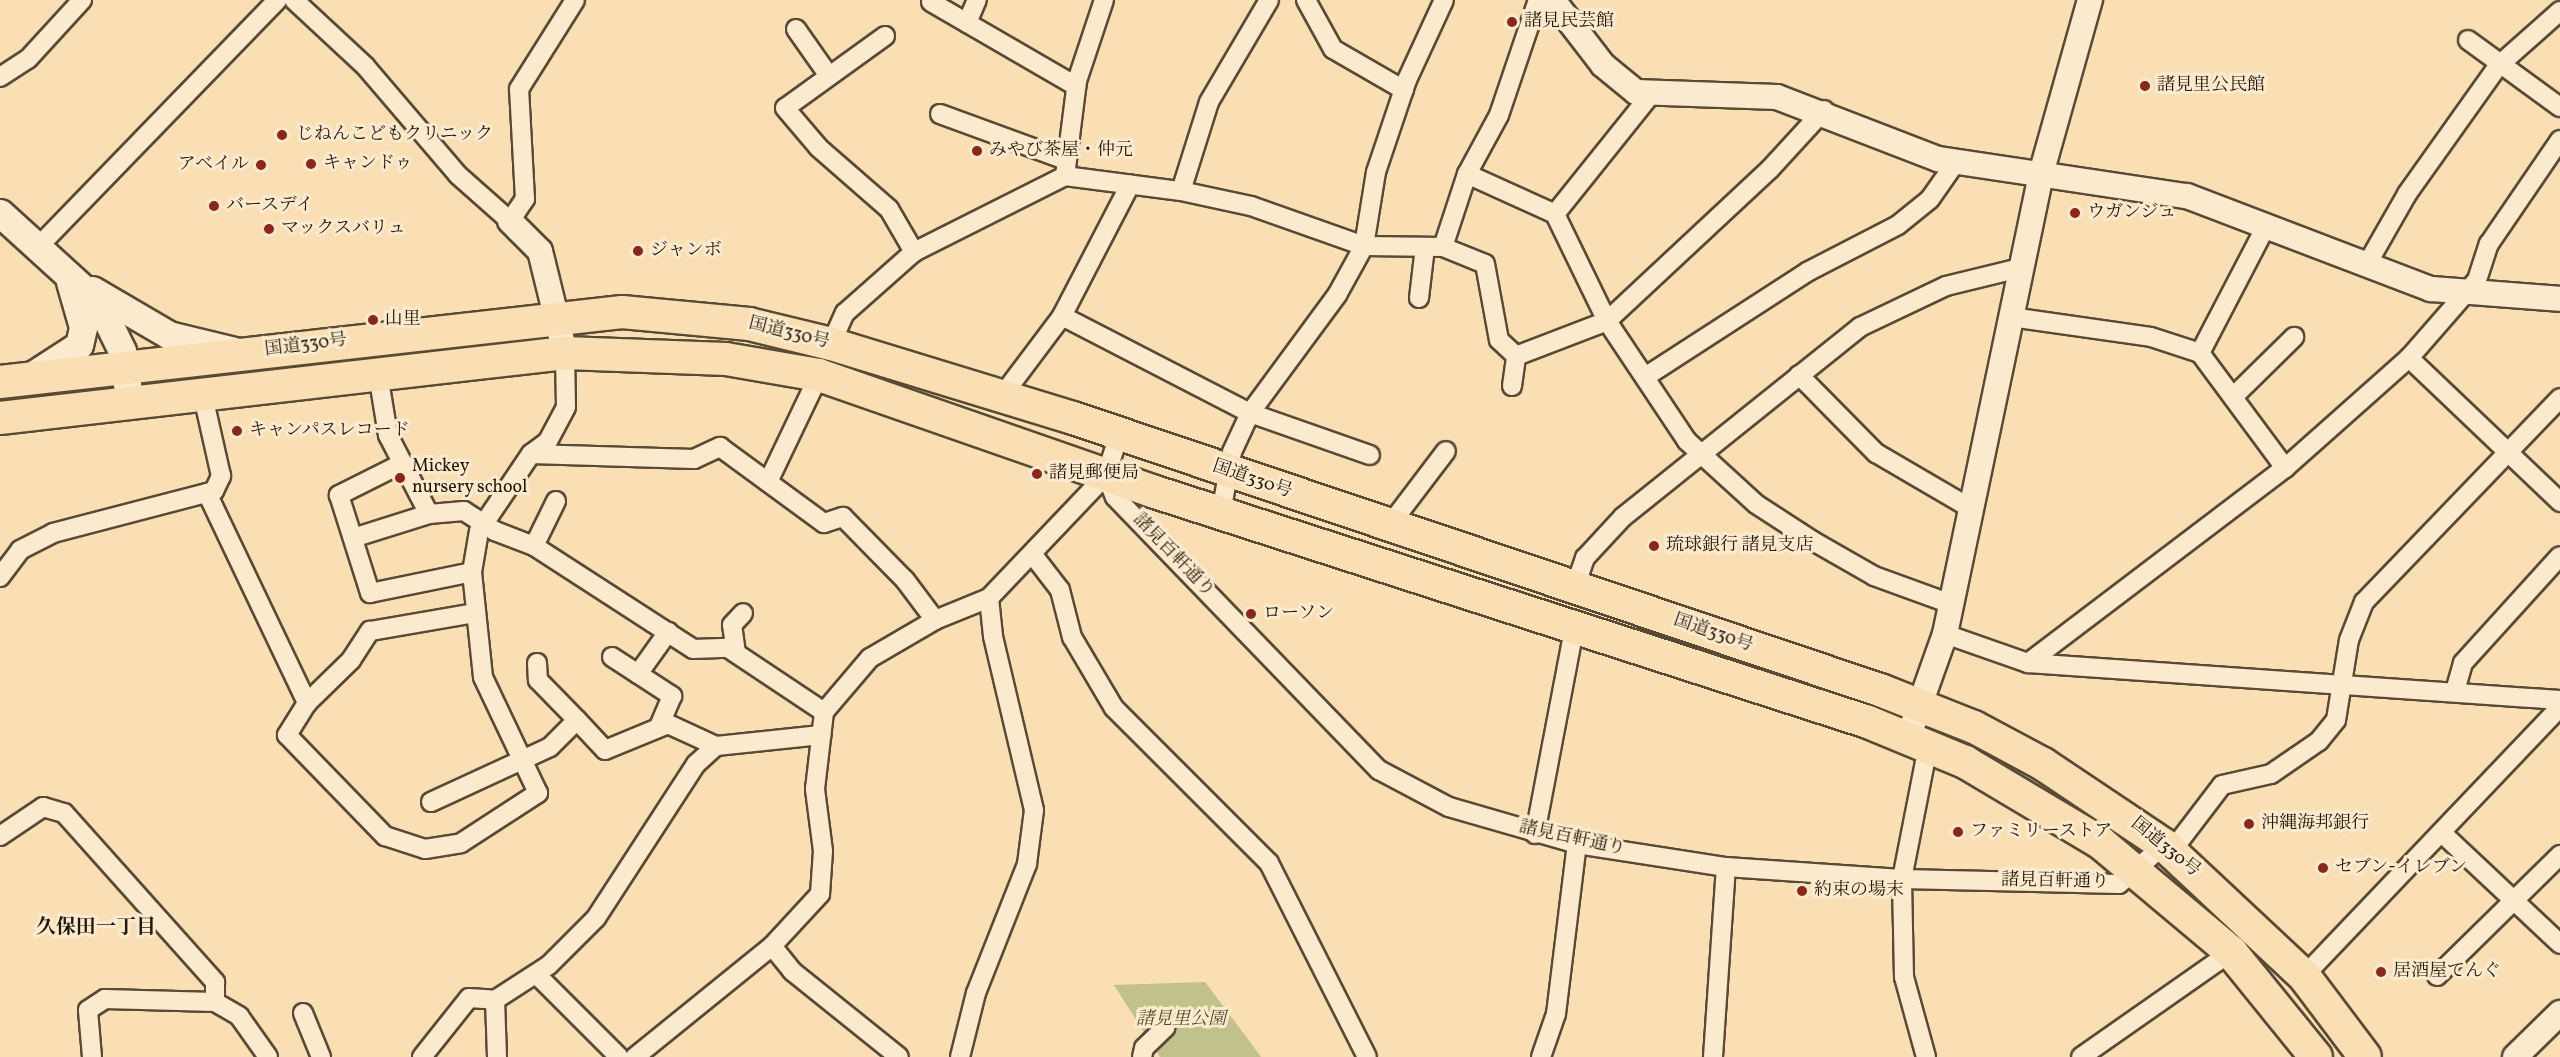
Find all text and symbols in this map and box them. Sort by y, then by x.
place label: 諸見民芸館 [1524,11,1614,33]
marker: 諸見民芸館 [1505,15,1519,29]
place label: 諸見里公民館 [2157,75,2265,97]
marker: 諸見里公民館 [2138,79,2152,93]
place label: じねんこどもクリニック [296,124,494,146]
marker: じねんこどもクリニック [273,126,291,144]
place label: みやび茶屋・仲元 [989,140,1133,162]
marker: みやび茶屋・仲元 [970,144,984,158]
place label: キャンドゥ [323,153,413,175]
place label: アベイル [177,154,249,176]
marker: キャンドゥ [304,157,318,171]
marker: アベイル [254,158,268,172]
place label: バースデイ [226,195,316,217]
marker: バースデイ [207,199,221,213]
place label: ウガンジュ [2087,202,2177,224]
marker: ウガンジュ [2068,206,2082,220]
place label: マックスバリュ [281,218,407,240]
marker: マックスバリュ [262,222,276,236]
place label: ジャンボ [650,240,722,262]
marker: ジャンボ [631,244,645,258]
place label: 山里 [385,309,421,331]
marker: 山里 [366,313,380,327]
street label: 国道330号 [746,314,832,354]
street label: 国道330号 [264,330,348,362]
place label: キャンパスレコード [249,420,411,442]
marker: キャンパスレコード [230,424,244,438]
street label: 国道330号 [1209,456,1295,504]
place label: Mickey nursery school [412,457,528,500]
place label: 諸見郵便局 [1049,463,1139,485]
marker: 諸見郵便局 [1030,467,1044,481]
marker: Mickey nursery school [393,471,407,485]
street label: 諸見百軒通り [1128,510,1218,602]
place label: 琉球銀行 諸見支店 [1666,535,1814,557]
marker: 琉球銀行 諸見支店 [1647,539,1661,553]
place label: ローソン [1263,603,1335,625]
marker: ローソン [1244,607,1258,621]
street label: 国道330号 [1670,610,1756,658]
place label: 沖縄海邦銀行 [2261,813,2369,835]
street label: 国道330号 [2126,814,2204,882]
street label: 諸見百軒通り [1517,817,1627,861]
marker: 沖縄海邦銀行 [2242,817,2256,831]
place label: ファミリーストア [1970,821,2114,843]
marker: ファミリーストア [1951,825,1965,839]
place label: セブン-イレブン [2335,857,2469,879]
marker: セブン-イレブン [2316,861,2330,875]
street label: 諸見百軒通り [2001,870,2109,894]
place label: 約束の場末 [1814,880,1904,902]
marker: 約束の場末 [1795,884,1809,898]
district label: 久保田一丁目 [36,916,156,940]
place label: 居酒屋てんぐ [2393,961,2501,983]
marker: 居酒屋てんぐ [2374,965,2388,979]
park label: 諸見里公園 [1136,1009,1226,1031]

